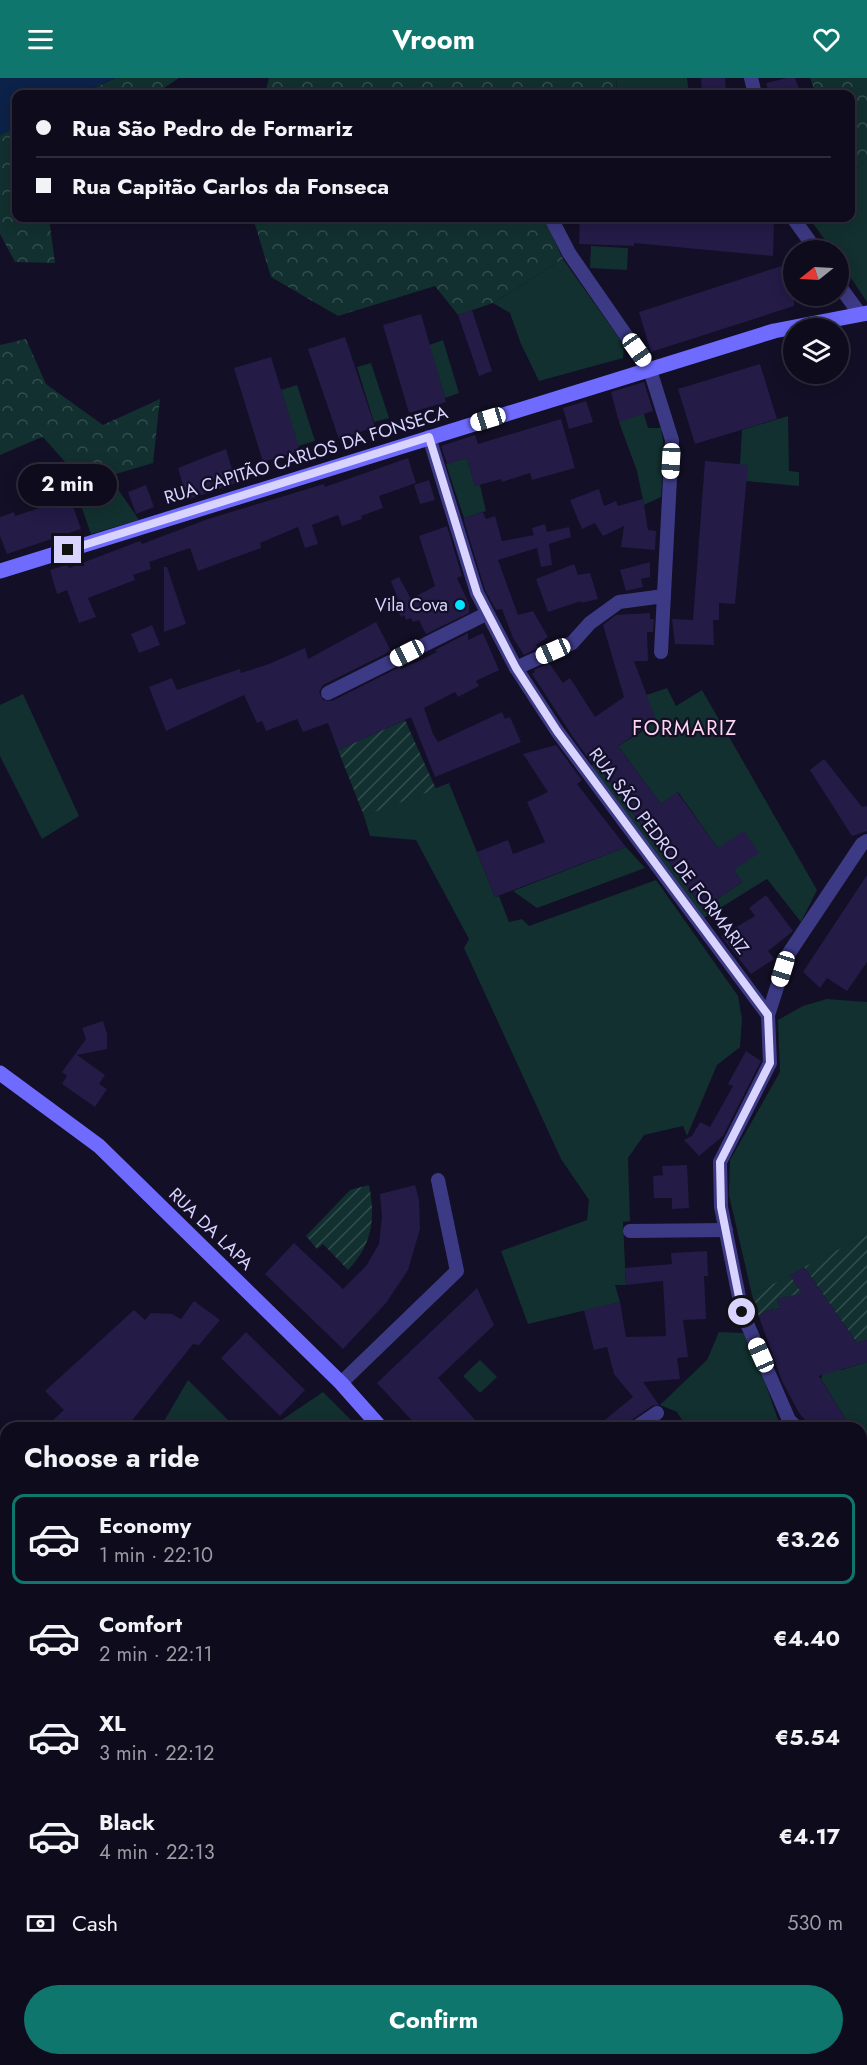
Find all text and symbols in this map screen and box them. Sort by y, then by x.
text: Vroom [392,20,475,59]
icon: menu [24,23,57,56]
icon: heart [810,23,843,56]
text: Rua São Pedro de Formariz [72,112,353,144]
text: Rua Capitão Carlos da Fonseca [72,170,389,202]
north arrow [783,240,849,306]
map controls [783,240,849,384]
button: layers [783,318,849,384]
car [619,330,655,370]
street label: RUA CAPITÃO CARLOS DA FONSECA [161,399,451,511]
car [468,405,508,433]
car [661,443,681,479]
callout: 2 min [19,463,118,505]
text: 2 min [41,470,94,499]
route end [54,536,81,563]
place label: Vila Cova [375,592,448,618]
marker: Vila Cova [453,598,467,612]
car [533,635,573,667]
car [387,637,427,669]
district label: FORMARIZ [632,714,738,743]
street label: RUA SÃO PEDRO DE FORMARIZ [583,742,756,960]
car [769,949,797,989]
street label: RUA DA LAPA [163,1182,259,1276]
route start [728,1298,755,1325]
car [745,1335,777,1375]
text: Choose a ride [24,1438,199,1477]
text: Economy [99,1509,191,1541]
icon: car [27,1512,81,1566]
text: €3.26 [776,1523,840,1555]
text: 1 min · 22:10 [99,1541,213,1570]
text: Comfort [99,1608,182,1640]
icon: car [27,1611,81,1665]
text: €4.40 [773,1622,840,1654]
text: 2 min · 22:11 [99,1640,212,1669]
text: XL [99,1707,126,1739]
icon: car [27,1710,81,1764]
text: €5.54 [775,1721,840,1753]
text: 3 min · 22:12 [99,1739,214,1768]
text: Black [99,1806,155,1838]
icon: car [27,1809,81,1863]
text: €4.17 [779,1820,840,1852]
text: 4 min · 22:13 [99,1838,215,1867]
icon: cash [24,1907,57,1940]
text: Cash [72,1907,118,1939]
text: 530 m [787,1909,843,1938]
button: Confirm [24,1985,843,2054]

